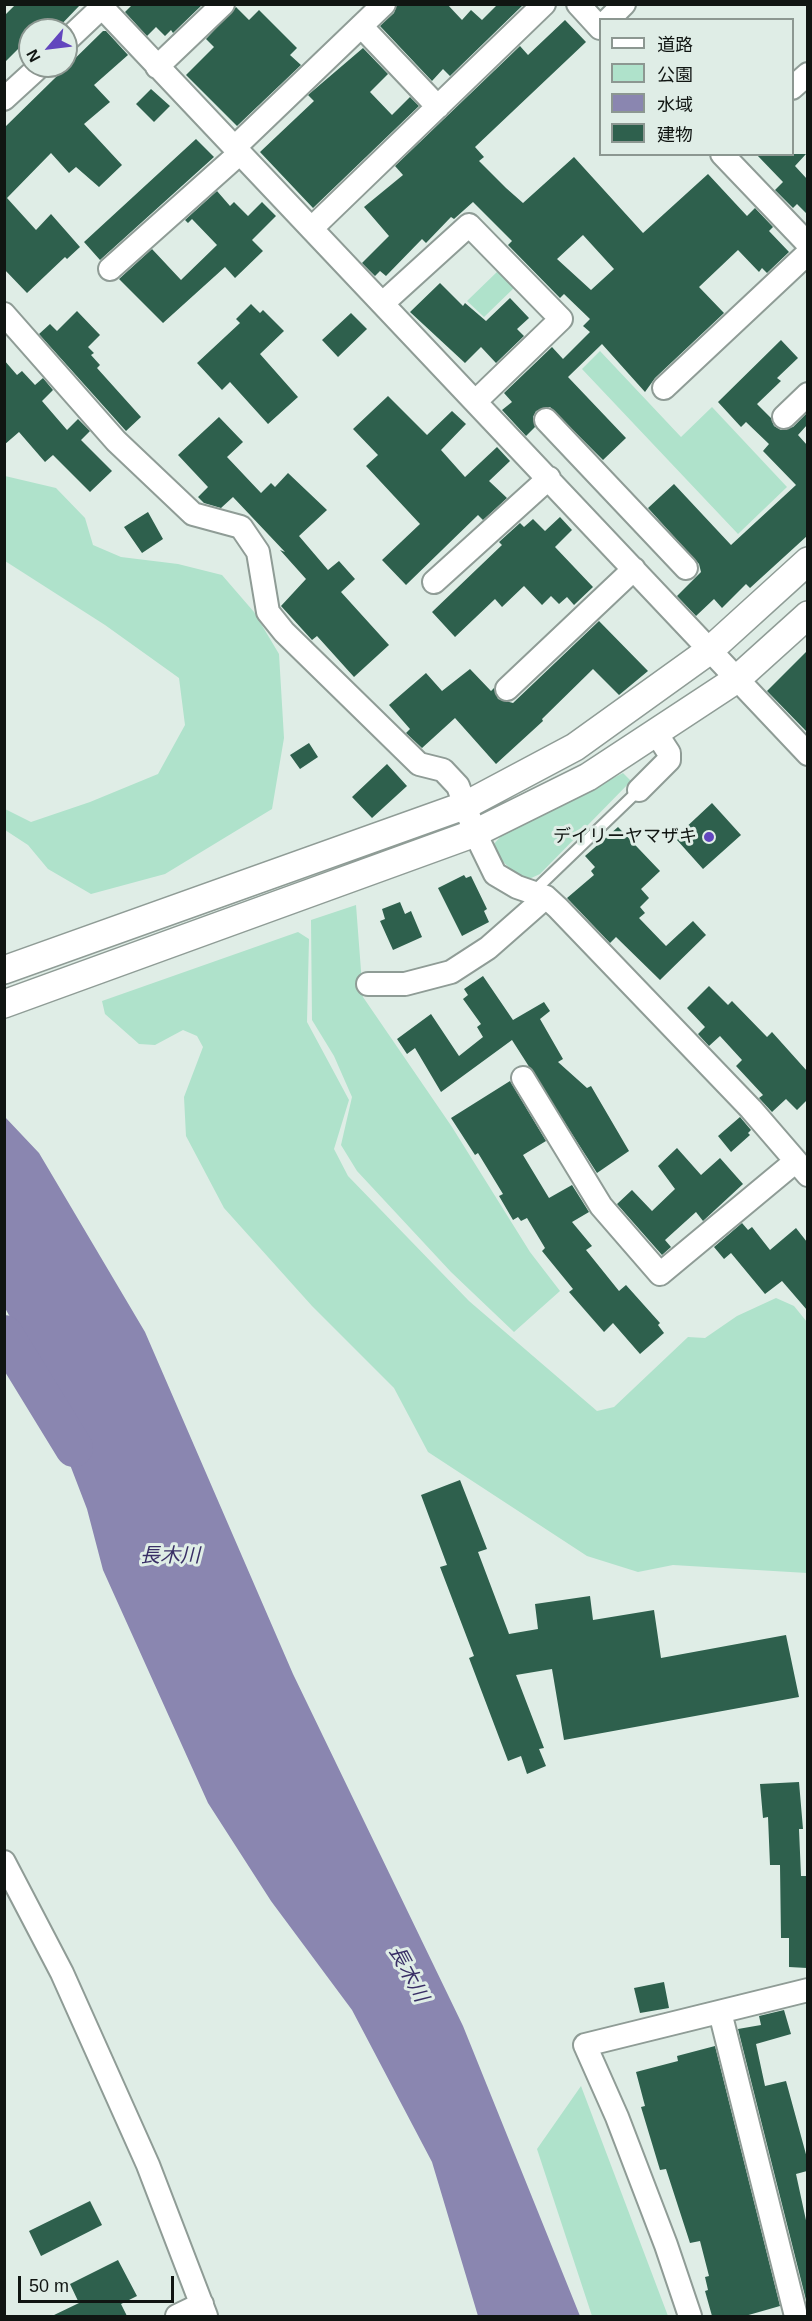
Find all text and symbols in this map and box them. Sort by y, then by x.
north arrow [18,18,78,78]
legend [599,18,794,156]
text: 道路 [657,35,693,55]
text: N [23,47,44,65]
text: 公園 [657,65,693,85]
text: 水域 [657,95,693,115]
text: 建物 [657,125,693,145]
place label: デイリーヤマザキ [553,826,697,848]
marker: デイリーヤマザキ [702,830,716,844]
water label: 長木川 [140,1544,200,1568]
water label: 長木川 [383,1942,433,2006]
scale bar [21,2264,177,2302]
text: 50 m [29,2276,69,2296]

